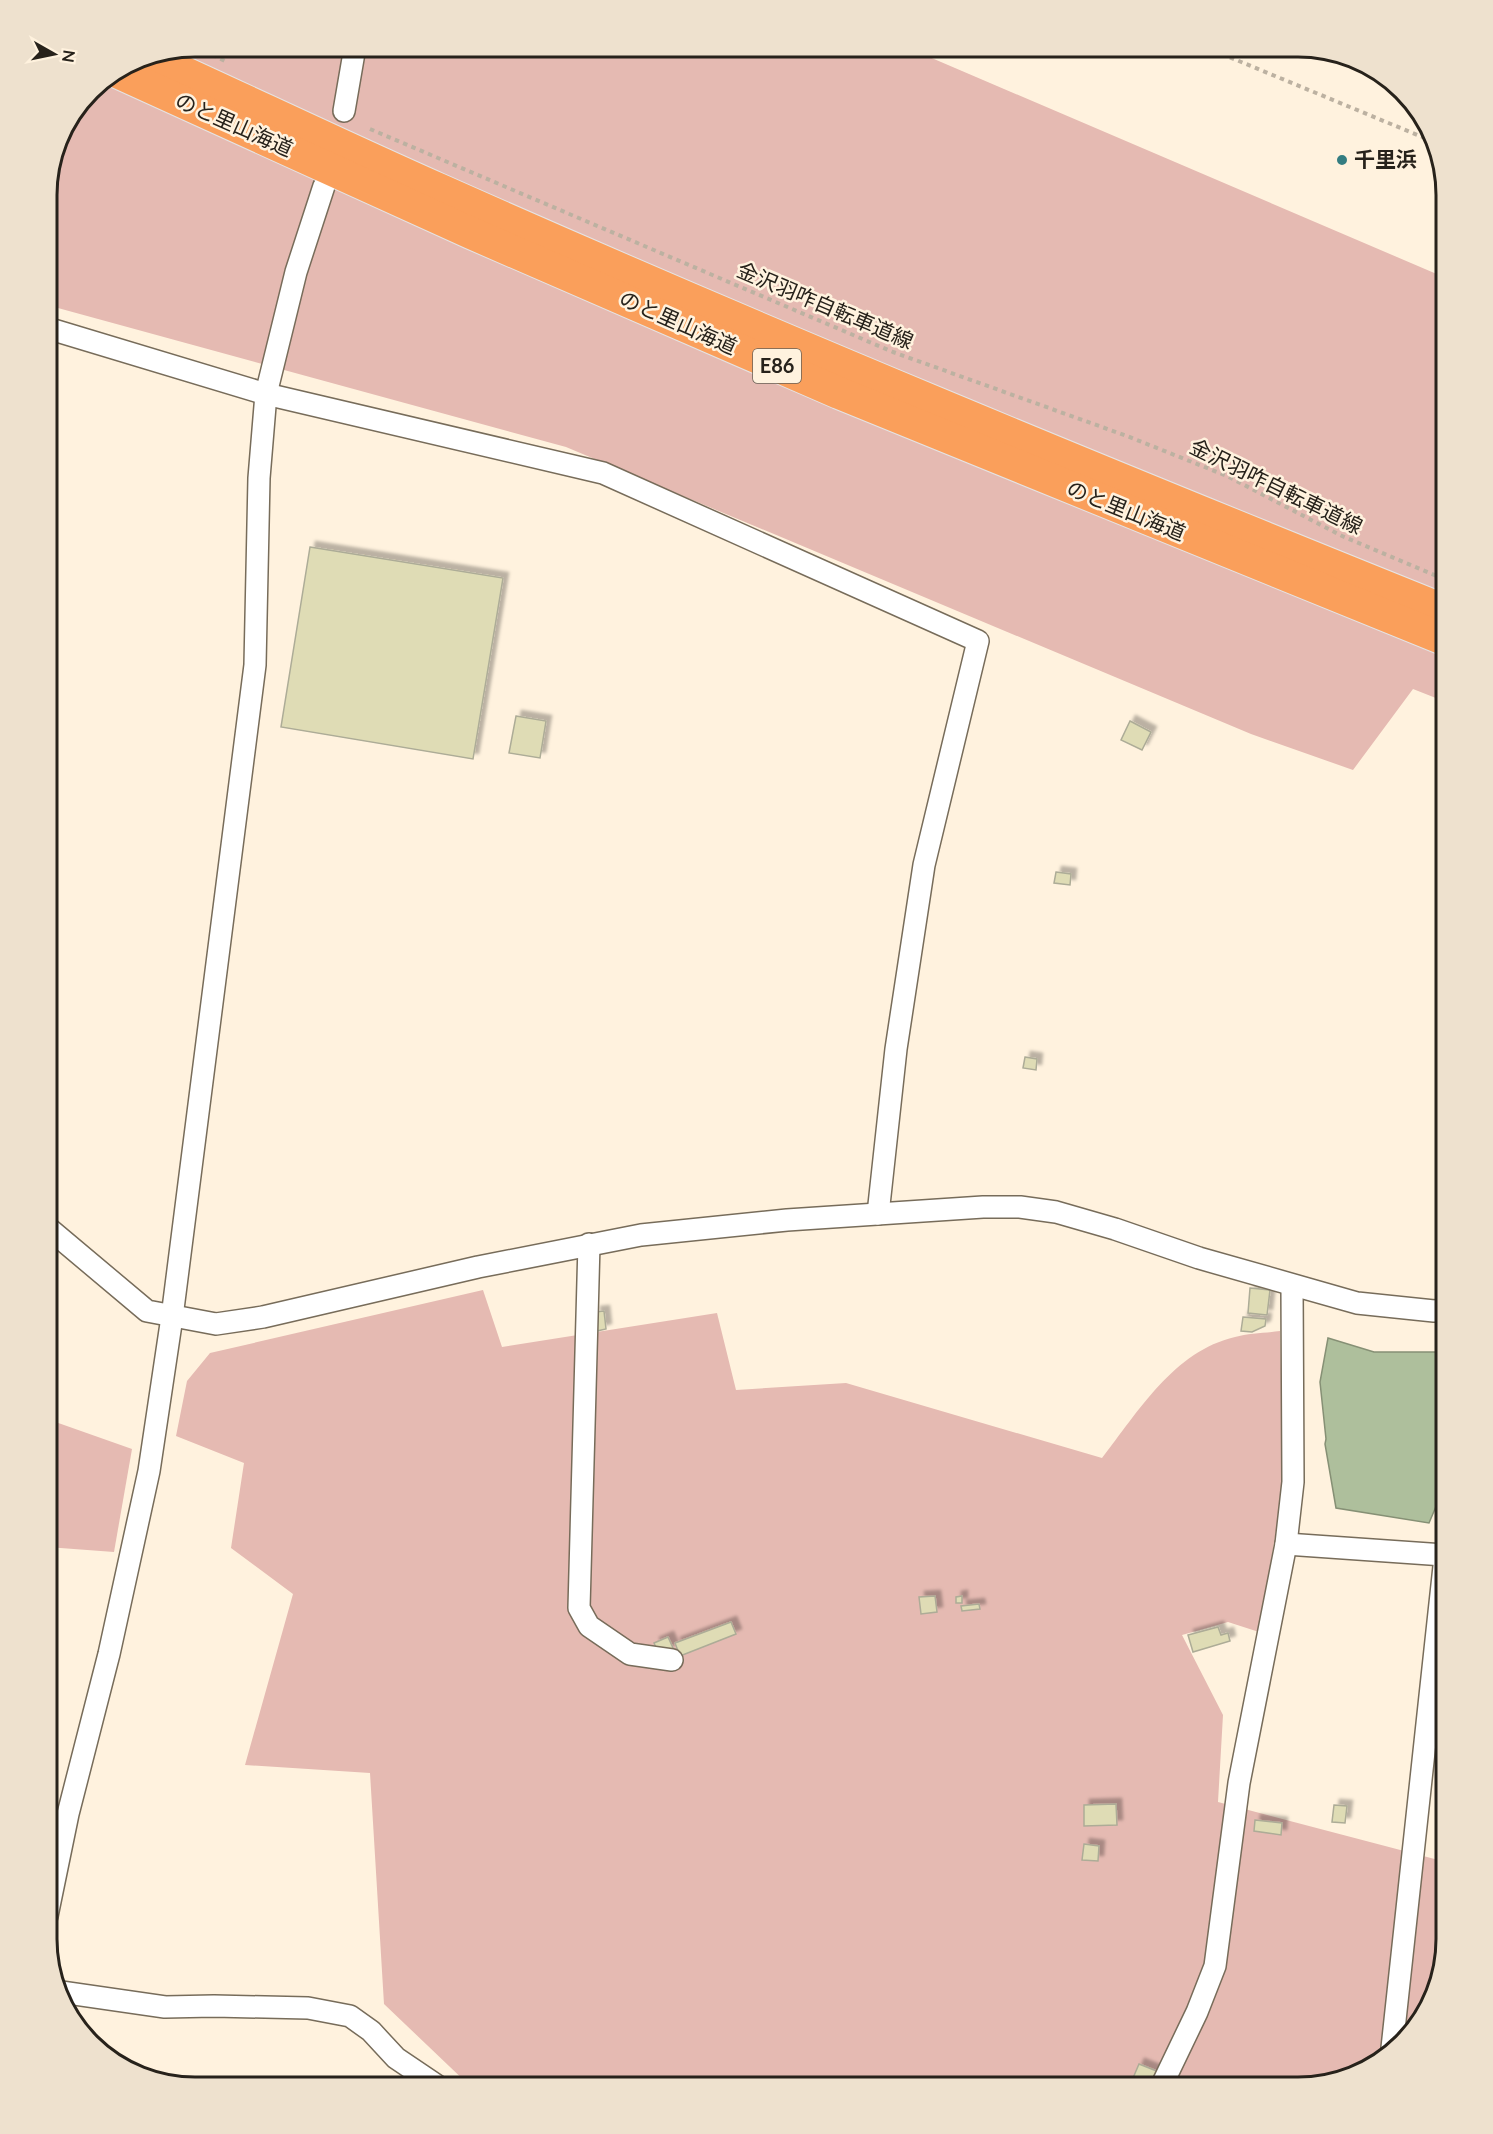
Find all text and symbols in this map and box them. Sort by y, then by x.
north arrow [24,24,84,84]
text: N [59,49,80,64]
street label: のと里山海道 [172,87,297,161]
place label: 千里浜 [1354,146,1417,171]
marker: 千里浜 [1335,153,1349,167]
street label: 金沢羽咋自転車道線 [734,256,917,353]
street label: のと里山海道 [616,285,741,359]
road number: E86 [753,349,801,383]
street label: 金沢羽咋自転車道線 [1186,433,1367,538]
street label: のと里山海道 [1063,474,1190,545]

